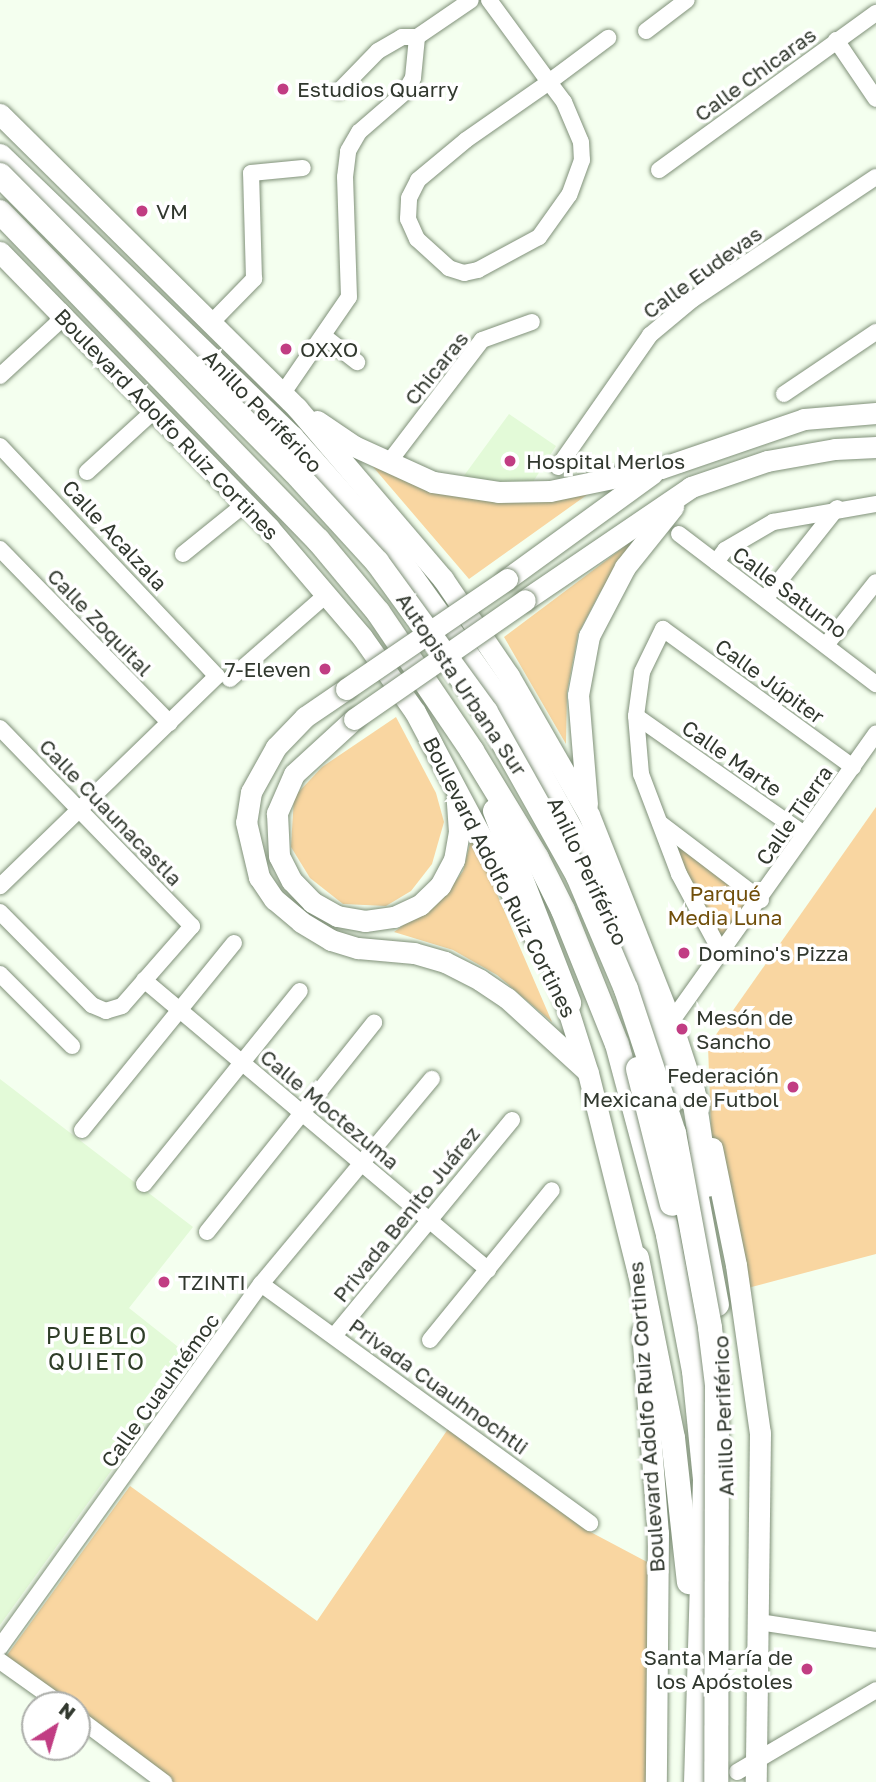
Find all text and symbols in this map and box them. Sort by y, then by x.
street label: Calle Chicaras [689,22,821,126]
place label: Estudios Quarry [297,76,458,102]
marker: Estudios Quarry [275,81,291,97]
place label: VM [156,198,188,224]
marker: VM [134,203,150,219]
street label: Calle Eudevas [638,220,766,324]
street label: Boulevard Adolfo Ruiz Cortines [50,303,284,545]
street label: Chicaras [399,326,473,410]
place label: OXXO [300,336,358,362]
marker: OXXO [278,341,294,357]
street label: Anillo Periférico [198,344,328,478]
place label: Hospital Merlos [526,448,685,474]
marker: Hospital Merlos [500,451,520,471]
street label: Calle Acalzala [57,474,173,596]
street label: Calle Saturno [728,541,852,643]
street label: Calle Zoquital [42,563,158,681]
street label: Autopista Urbana Sur [391,588,533,780]
street label: Calle Júpiter [711,633,829,729]
place label: 7-Eleven [224,656,311,682]
marker: 7-Eleven [317,661,333,677]
street label: Calle Marte [677,714,787,802]
street label: Boulevard Adolfo Ruiz Cortines [418,732,582,1022]
street label: Calle Cuaunacastla [34,733,188,891]
street label: Calle Tierra [751,760,837,870]
street label: Anillo Periférico [543,793,633,949]
park label: Parqué Media Luna [668,880,782,930]
place label: Domino's Pizza [698,940,849,966]
marker: Domino's Pizza [676,945,692,961]
place label: Mesón de Sancho [696,1004,793,1054]
marker: Mesón de Sancho [674,1021,690,1037]
street label: Calle Moctezuma [256,1044,404,1174]
place label: Federación Mexicana de Futbol [582,1062,779,1112]
marker: Federación Mexicana de Futbol [785,1079,801,1095]
street label: Privada Benito Juárez [327,1121,485,1307]
street label: Boulevard Adolfo Ruiz Cortines [623,1261,669,1573]
place label: TZINTI [178,1269,246,1295]
marker: TZINTI [156,1274,172,1290]
street label: Calle Cuauhtémoc [96,1308,224,1472]
street label: Privada Cuauhnochtli [344,1312,534,1460]
district label: PUEBLO QUIETO [46,1321,148,1375]
street label: Anillo Periférico [708,1335,738,1497]
place label: Santa María de los Apóstoles [644,1644,793,1694]
marker: Santa María de los Apóstoles [799,1661,815,1677]
north arrow [21,1691,91,1761]
text: N [55,1697,80,1724]

